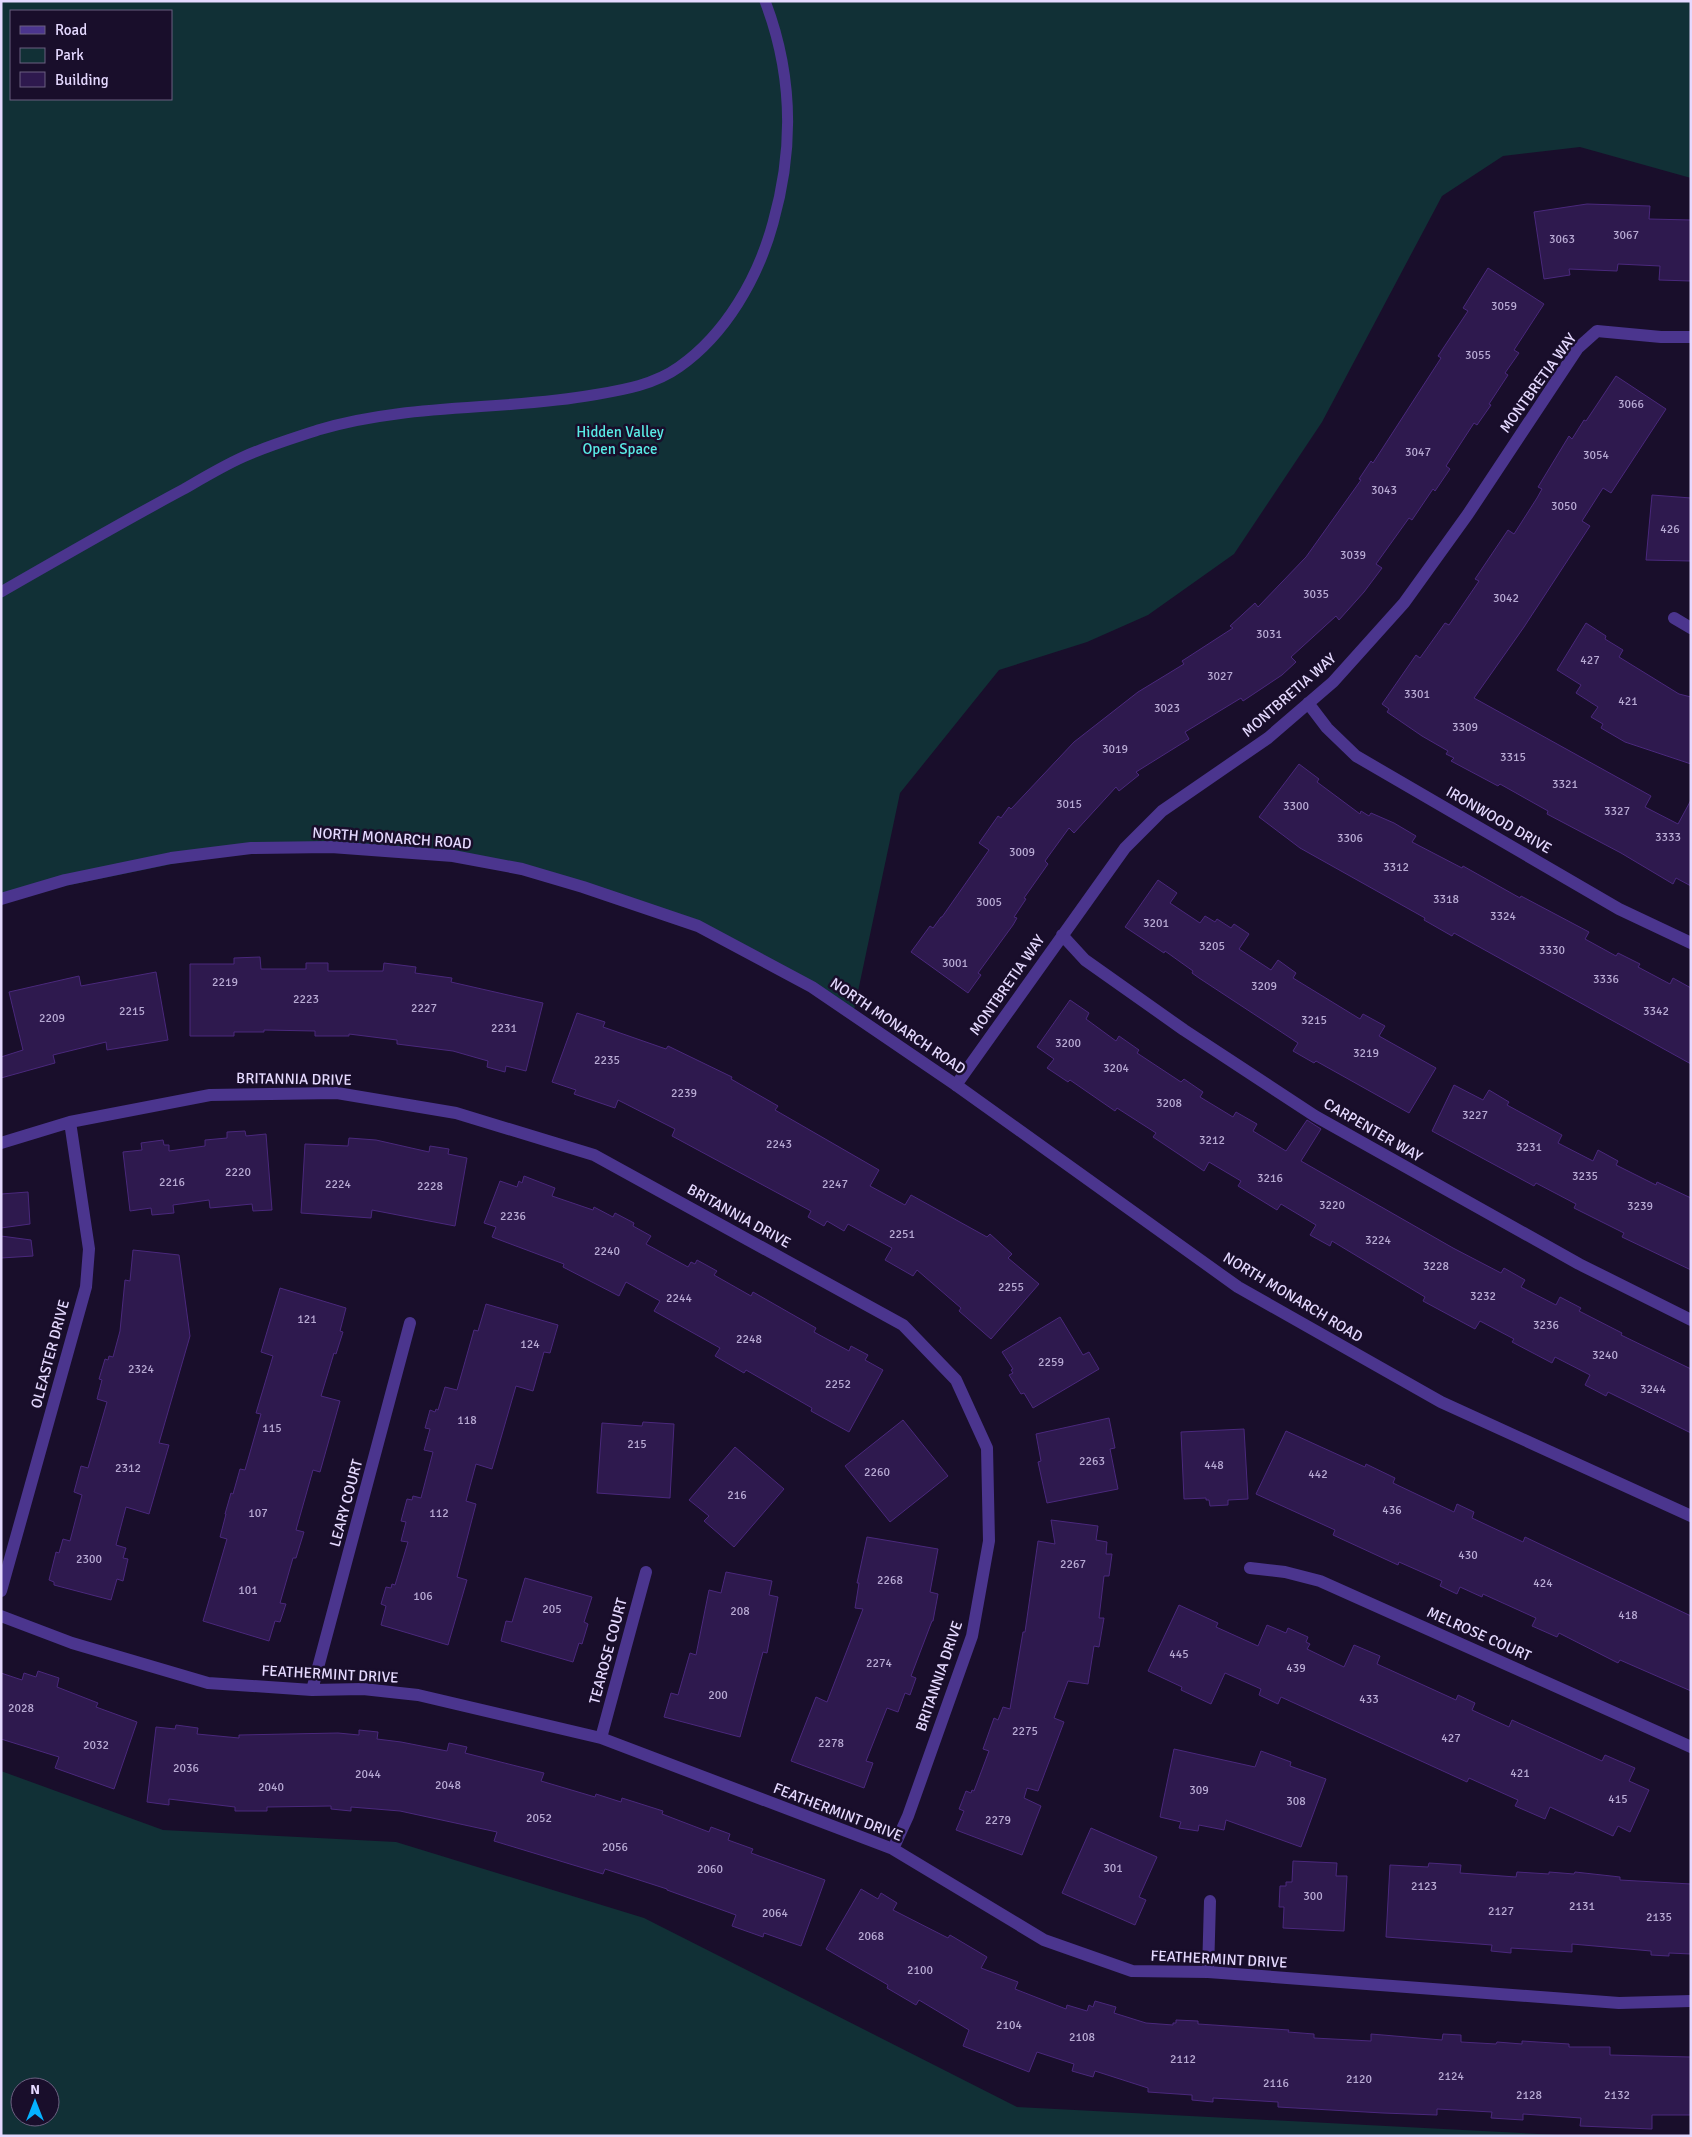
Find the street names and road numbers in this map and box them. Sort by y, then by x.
street label: MONTBRETIA WAY [1496,329,1580,436]
street label: MONTBRETIA WAY [1238,649,1340,741]
street label: IRONWOOD DRIVE [1443,782,1555,858]
street label: NORTH MONARCH ROAD [312,823,472,853]
street label: MONTBRETIA WAY [966,931,1049,1039]
street label: NORTH MONARCH ROAD [827,974,969,1078]
street label: BRITANNIA DRIVE [236,1069,352,1089]
street label: CARPENTER WAY [1320,1094,1426,1166]
street label: BRITANNIA DRIVE [684,1180,794,1252]
street label: NORTH MONARCH ROAD [1220,1248,1366,1346]
street label: OLEASTER DRIVE [27,1298,73,1410]
street label: LEARY COURT [326,1457,366,1549]
street label: TEAROSE COURT [585,1596,631,1706]
street label: MELROSE COURT [1424,1603,1534,1665]
street label: BRITANNIA DRIVE [912,1618,966,1734]
street label: FEATHERMINT DRIVE [261,1661,399,1687]
street label: FEATHERMINT DRIVE [771,1779,905,1845]
street label: FEATHERMINT DRIVE [1150,1946,1288,1972]

